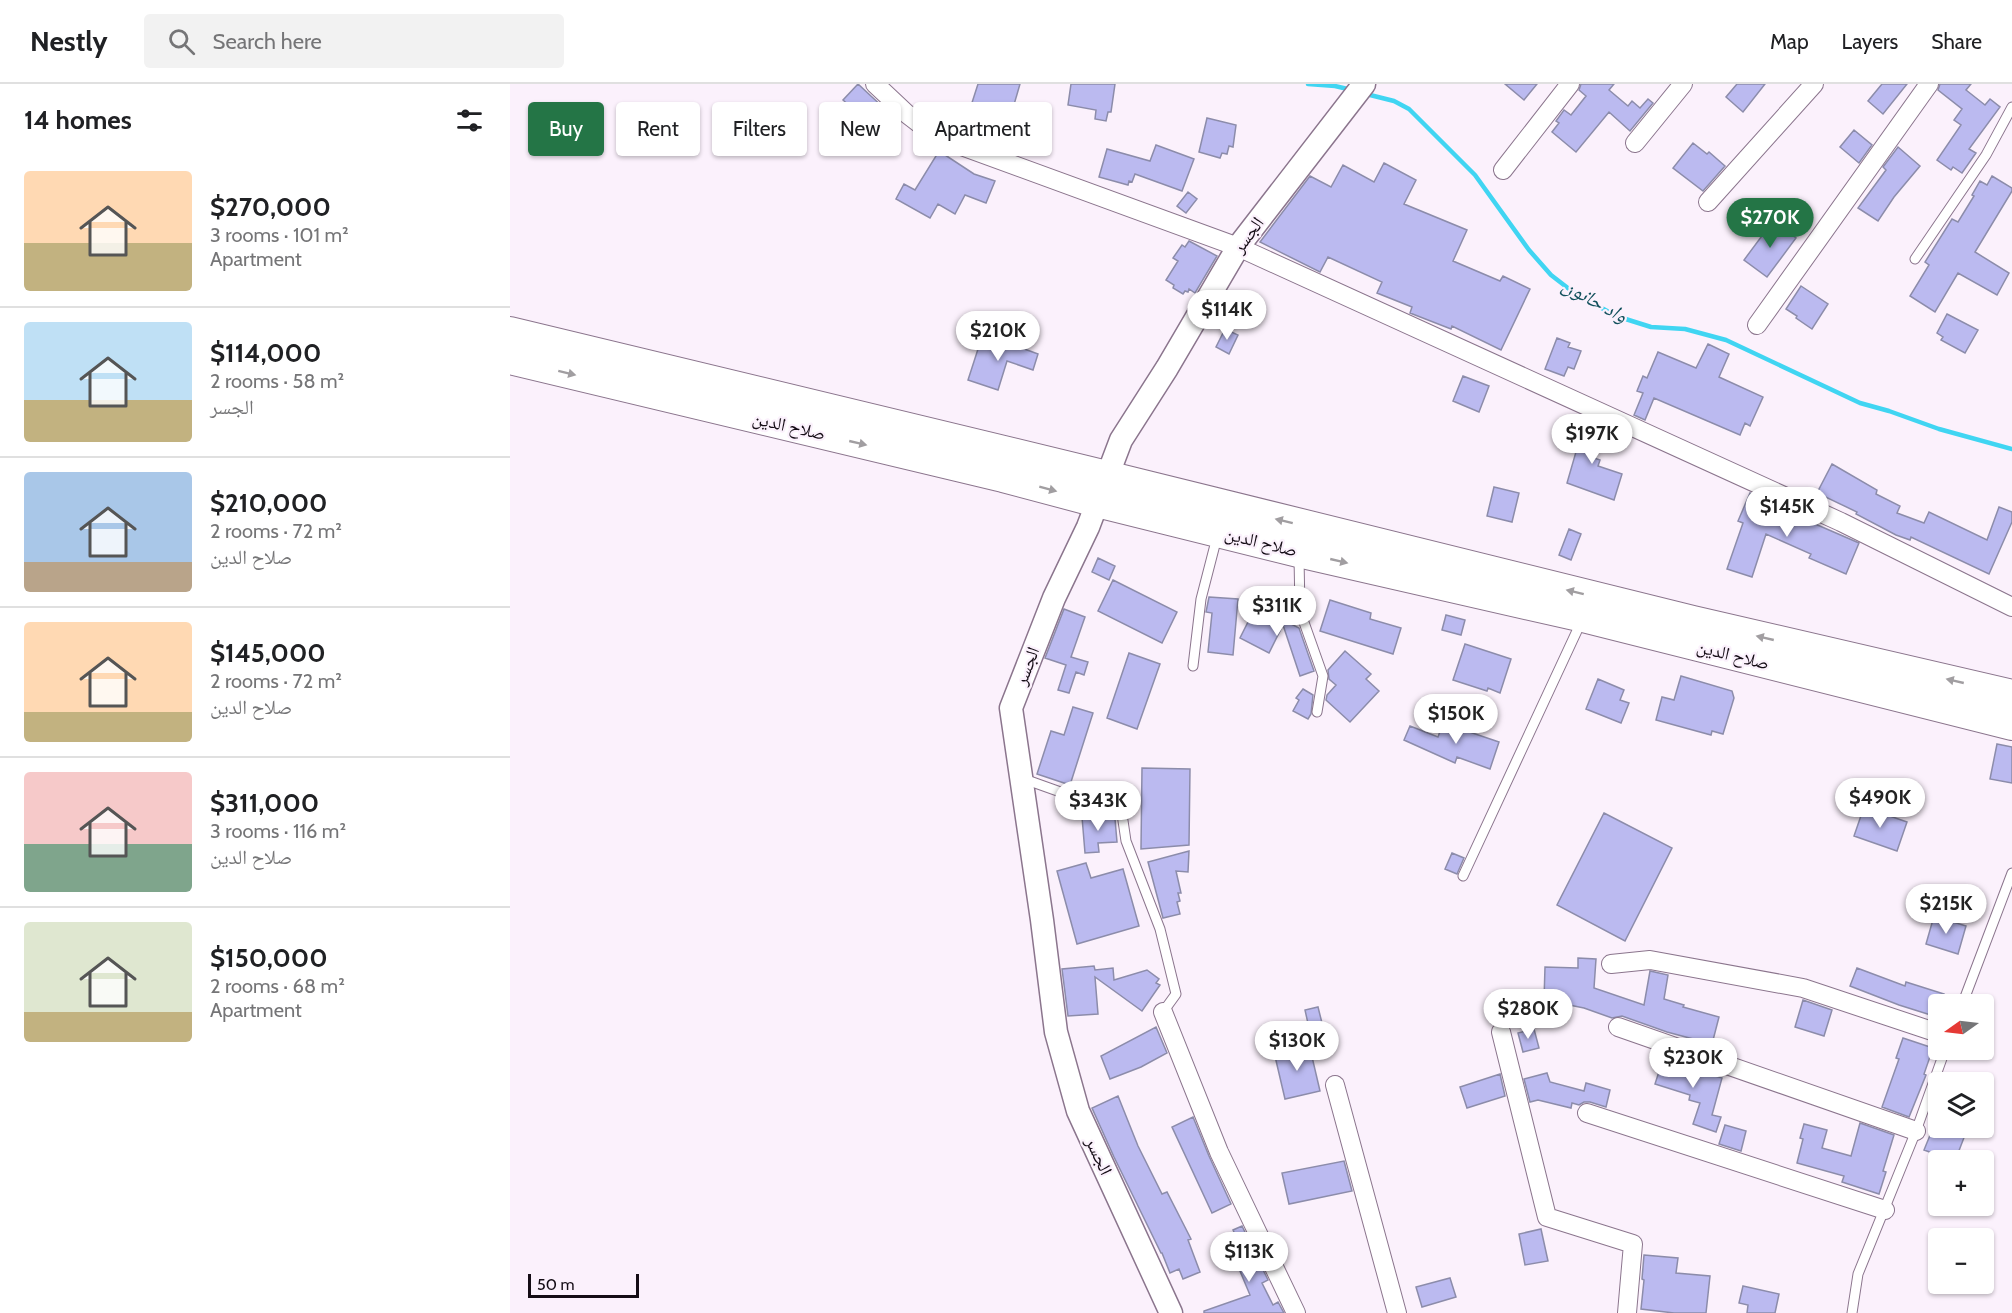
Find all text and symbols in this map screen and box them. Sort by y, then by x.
search box [144,14,564,68]
text: Nestly [30,24,108,58]
icon: search [165,25,198,58]
text: Search here [213,28,322,55]
text: Map [1770,29,1809,54]
text: Layers [1842,29,1898,54]
text: Share [1931,29,1982,54]
chip: Buy [528,102,604,156]
chip: Rent [616,102,700,156]
chip: Filters [712,102,807,156]
chip: New [819,102,901,156]
chip: Apartment [913,102,1052,156]
text: 14 homes [24,104,132,136]
icon: filters [453,104,486,137]
text: $270,000 [210,191,331,223]
icon: home [72,195,144,267]
pin: $270K [1728,198,1812,249]
text: $270K [1741,205,1799,229]
street label: الجسر [1227,213,1268,258]
text: 3 rooms · 101 m² [210,223,349,247]
text: Apartment [210,247,302,271]
water label: واد حانون [1558,272,1632,329]
pin: $114K [1185,290,1269,341]
text: $114K [1201,297,1253,321]
pin: $210K [956,311,1040,362]
text: $210K [970,318,1026,342]
text: $114,000 [210,337,321,369]
icon: home [72,346,144,418]
text: 2 rooms · 58 m² [210,369,344,393]
one-way arrow [558,369,576,378]
text: الجسر [210,395,254,419]
street label: صلاح الدين [750,407,828,446]
pin: $197K [1550,414,1634,465]
text: $197K [1566,421,1618,445]
one-way arrow [849,439,868,448]
one-way arrow [1039,485,1057,495]
text: $210,000 [210,487,327,519]
pin: $145K [1745,487,1829,538]
text: $145K [1760,494,1814,518]
icon: home [72,496,144,568]
one-way arrow [1275,515,1293,525]
text: 2 rooms · 72 m² [210,519,342,543]
street label: صلاح الدين [1222,522,1300,563]
text: صلاح الدين [210,545,292,569]
one-way arrow [1330,557,1349,566]
pin: $311K [1235,586,1319,637]
one-way arrow [1566,587,1585,597]
text: $311K [1252,593,1302,617]
one-way arrow [1755,633,1774,642]
street label: صلاح الدين [1694,635,1772,676]
text: $145,000 [210,637,326,669]
street label: الجسر [1009,644,1044,689]
icon: home [72,646,144,718]
text: 2 rooms · 72 m² [210,669,342,693]
one-way arrow [1946,676,1964,686]
pin: $150K [1414,694,1498,745]
text: صلاح الدين [210,695,292,719]
text: $150K [1428,701,1484,725]
pin: $490K [1838,778,1922,829]
pin: $343K [1056,781,1140,832]
text: $490K [1849,785,1911,809]
text: $311,000 [210,787,319,819]
text: $343K [1069,788,1127,812]
icon: home [72,796,144,868]
text: 3 rooms · 116 m² [210,819,346,843]
text: صلاح الدين [210,845,292,869]
pin: $215K [1904,884,1988,935]
text: $215K [1920,891,1972,915]
text: $150,000 [210,942,328,974]
icon: home [72,946,144,1018]
text: 2 rooms · 68 m² [210,974,345,998]
pin: $280K [1486,989,1570,1040]
north arrow [1928,994,1994,1060]
map controls [1928,994,1994,1294]
text: $280K [1498,996,1558,1020]
text: Apartment [210,998,302,1022]
pin: $130K [1255,1021,1339,1072]
text: $130K [1269,1028,1325,1052]
pin: $230K [1651,1038,1735,1089]
text: $230K [1663,1045,1723,1069]
button: layers [1928,1072,1994,1138]
street label: الجسر [1080,1133,1117,1178]
button: + [1928,1150,1994,1216]
button: − [1928,1228,1994,1294]
pin: $113K [1207,1232,1291,1283]
text: $113K [1224,1239,1274,1263]
scale bar [528,1271,639,1298]
text: 50 m [537,1275,574,1294]

